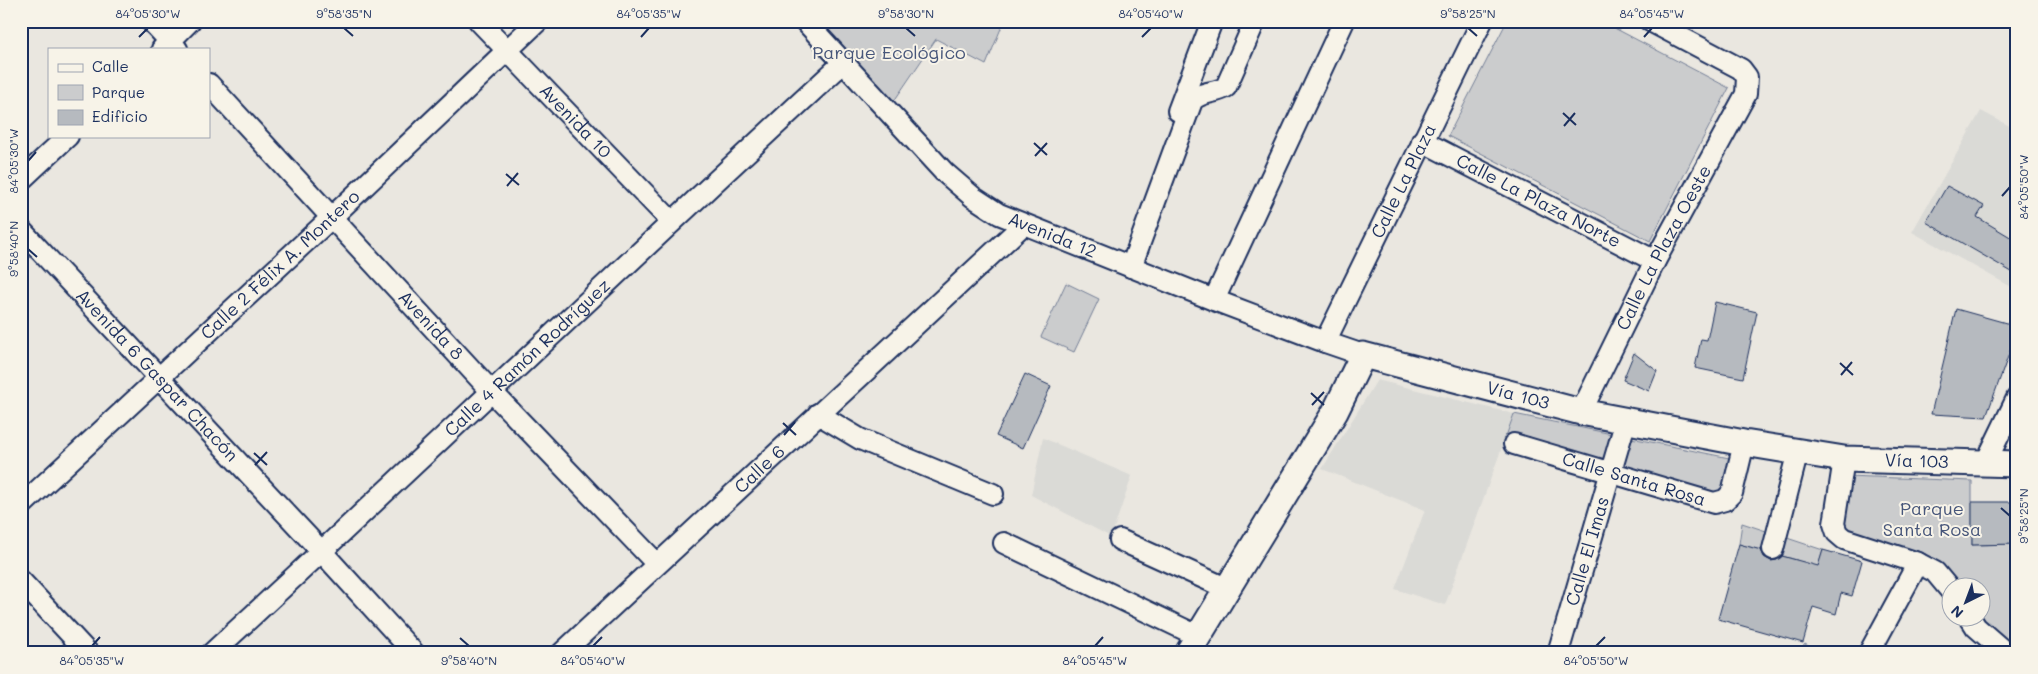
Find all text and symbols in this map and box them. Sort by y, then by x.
text: 84°05'30"W [115,5,181,21]
text: 9°58'35"N [316,5,372,21]
text: 84°05'35"W [617,5,681,21]
text: 9°58'30"N [878,5,934,21]
text: 84°05'40"W [1118,5,1184,21]
text: 9°58'25"N [1440,5,1496,21]
text: 84°05'45"W [1620,5,1684,21]
park label: Parque Ecológico [812,40,966,64]
legend [48,48,210,138]
text: Calle [92,56,129,76]
street label: Avenida 10 [535,78,617,163]
text: Parque [92,82,145,102]
text: Edificio [92,106,148,126]
street label: Calle La Plaza [1365,120,1441,242]
text: 84°05'30"W [5,128,21,194]
street label: Calle La Plaza Norte [1452,148,1625,253]
text: 84°05'50"W [2015,154,2031,220]
street label: Calle La Plaza Oeste [1610,160,1716,334]
street label: Calle 2 Félix A. Montero [195,184,365,344]
street label: Avenida 12 [1005,206,1100,263]
text: 9°58'40"N [5,221,21,277]
street label: Calle 4 Ramón Rodríguez [439,273,615,441]
street label: Avenida 6 Gaspar Chacón [71,283,244,466]
street label: Avenida 8 [394,285,470,365]
street label: Vía 103 [1484,375,1552,414]
street label: Calle 6 [729,439,790,498]
street label: Calle Santa Rosa [1560,446,1709,511]
street label: Vía 103 [1884,447,1949,473]
text: 9°58'25"N [2015,488,2031,544]
street label: Calle El Imas [1559,493,1614,609]
park label: Parque Santa Rosa [1883,496,1981,541]
north arrow [1940,576,1990,626]
text: N [1947,601,1967,623]
text: 84°05'35"W [60,652,124,668]
text: 9°58'40"N [441,652,497,668]
text: 84°05'40"W [560,652,626,668]
text: 84°05'45"W [1063,652,1127,668]
text: 84°05'50"W [1563,652,1629,668]

